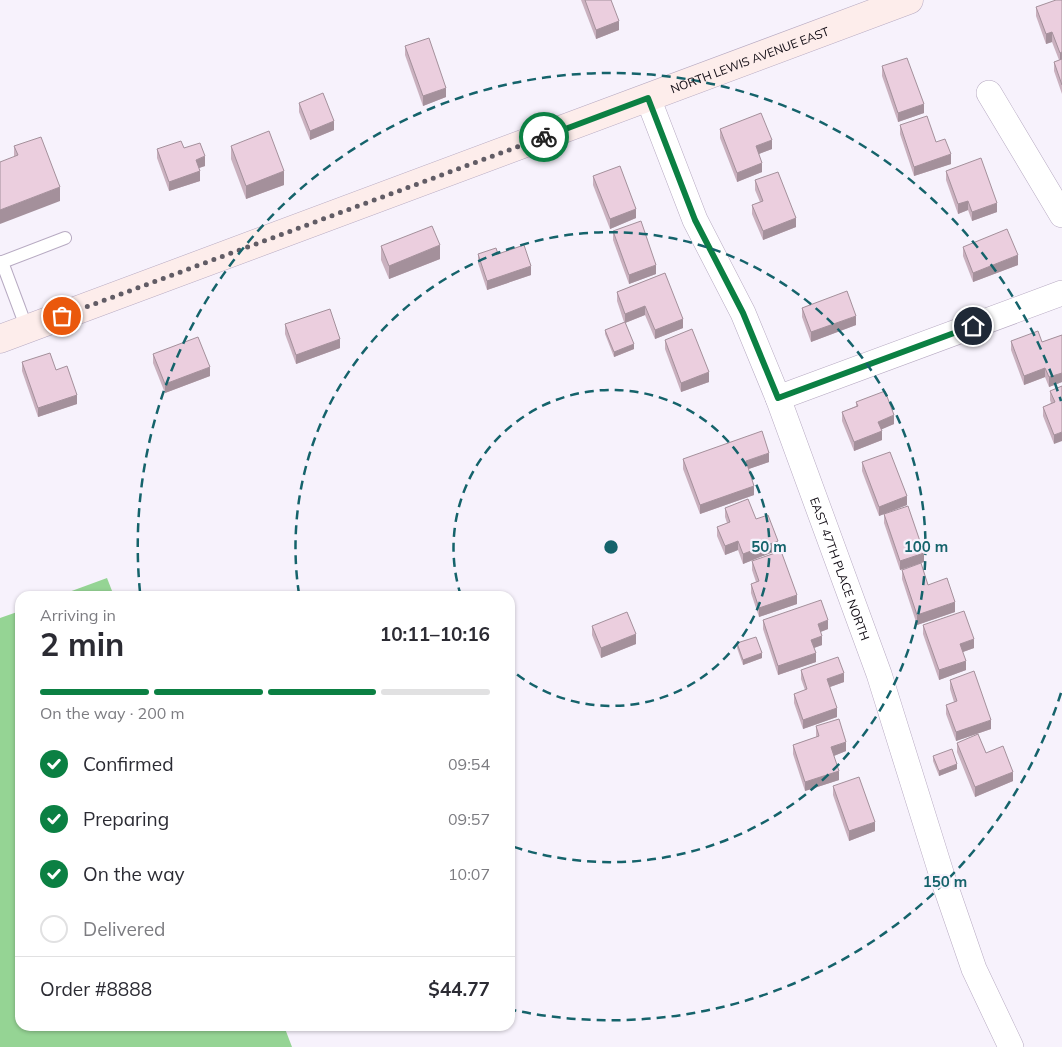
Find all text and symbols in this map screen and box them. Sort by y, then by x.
street label: NORTH LEWIS AVENUE EAST [668,23,832,96]
courier [519,112,569,162]
icon: bike [530,123,558,151]
pin [41,295,83,337]
icon: bag [48,302,76,330]
pin [952,305,994,347]
icon: home [959,312,987,340]
street label: EAST 47TH PLACE NORTH [807,495,873,642]
text: 50 m [751,537,787,556]
text: 100 m [904,537,948,556]
centre of rings [602,538,620,556]
text: Arriving in [40,605,116,625]
text: 10:11–10:16 [380,622,490,646]
text: 2 min [40,624,124,664]
text: On the way · 200 m [40,703,185,723]
icon: check [40,750,68,778]
text: Confirmed [83,752,174,776]
text: 09:54 [448,754,490,774]
icon: check [40,805,68,833]
text: Preparing [83,807,169,831]
text: 09:57 [448,809,490,829]
icon: check [40,860,68,888]
text: On the way [83,862,185,886]
text: 10:07 [448,864,490,884]
text: 150 m [923,872,967,891]
text: Delivered [83,917,165,941]
text: Order #8888 [40,977,152,1001]
text: $44.77 [428,977,490,1001]

